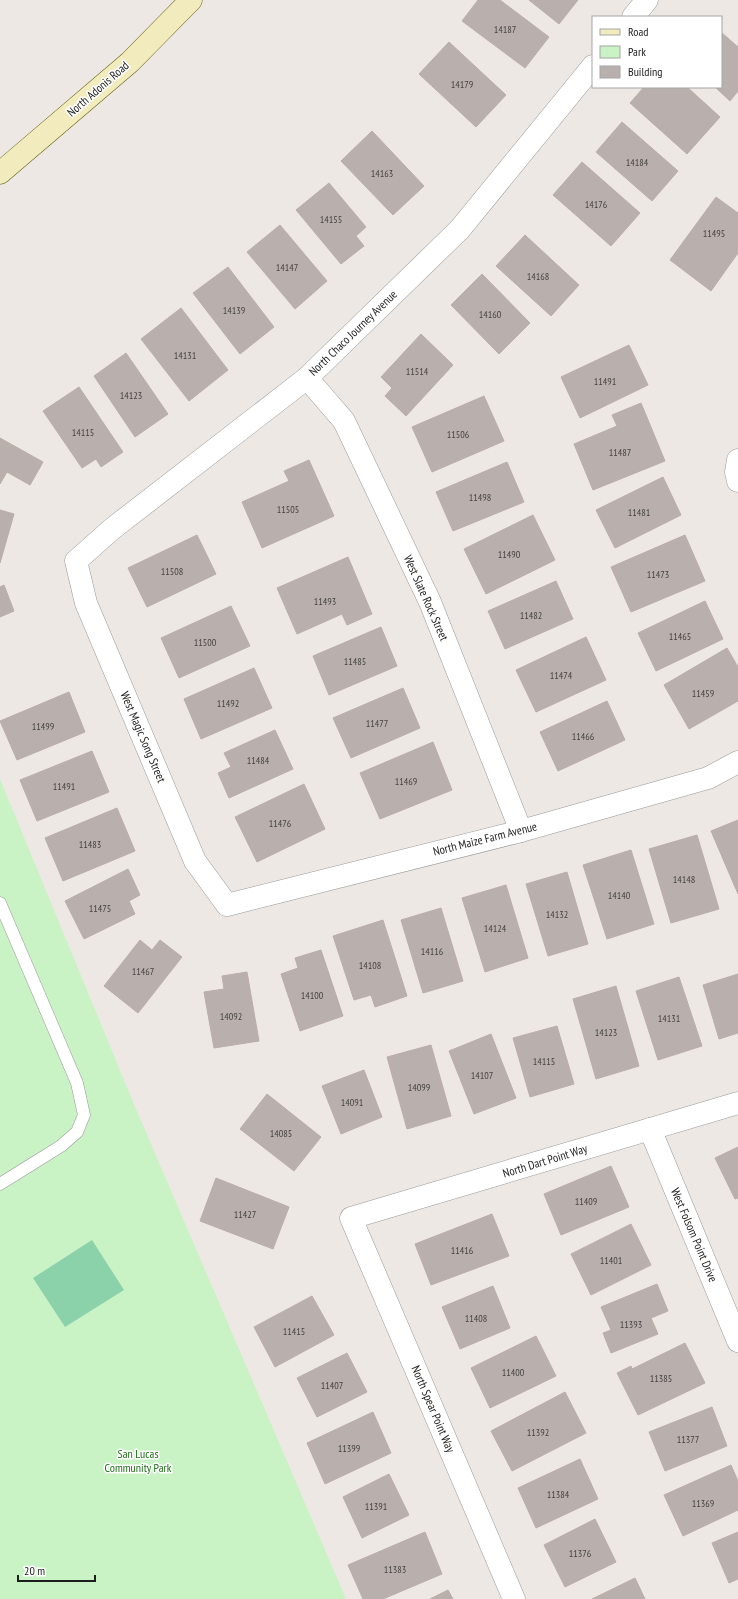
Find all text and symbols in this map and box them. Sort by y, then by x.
legend [592,16,722,88]
house number: 14187 [494,23,516,36]
text: Road [628,24,648,39]
text: Park [628,44,646,59]
street label: North Adonis Road [64,58,132,120]
text: Building [628,64,663,79]
house number: 14179 [451,78,473,91]
house number: 14184 [626,156,649,169]
house number: 14163 [371,167,393,180]
house number: 14176 [585,198,608,211]
house number: 14155 [320,213,342,226]
house number: 11495 [703,227,725,240]
house number: 14147 [276,261,298,274]
house number: 14168 [527,270,549,283]
street label: North Chaco Journey Avenue [305,287,400,379]
house number: 14139 [223,304,245,317]
house number: 14160 [479,308,502,321]
house number: 14131 [174,349,196,362]
house number: 11514 [406,365,429,378]
house number: 11491 [594,375,616,388]
house number: 14123 [120,389,142,402]
house number: 14115 [72,426,94,439]
house number: 11506 [447,428,470,441]
house number: 11487 [609,446,631,459]
house number: 11498 [469,491,491,504]
house number: 11505 [277,503,299,516]
house number: 11481 [628,506,650,519]
house number: 11490 [498,548,521,561]
street label: West Slate Rock Street [401,553,452,644]
house number: 11508 [161,565,183,578]
house number: 11473 [647,568,669,581]
house number: 11493 [314,595,336,608]
house number: 11482 [520,609,542,622]
house number: 11465 [669,630,691,643]
house number: 11500 [194,636,217,649]
house number: 11485 [344,655,366,668]
house number: 11474 [550,669,573,682]
house number: 11459 [692,687,714,700]
street label: West Magic Song Street [118,689,170,785]
house number: 11492 [217,697,239,710]
house number: 11477 [366,717,388,730]
house number: 11499 [32,720,54,733]
house number: 11466 [572,730,595,743]
house number: 11484 [247,754,270,767]
house number: 11469 [395,775,417,788]
house number: 11491 [53,780,75,793]
house number: 11476 [269,817,292,830]
street label: North Maize Farm Avenue [431,818,538,859]
house number: 11483 [79,838,101,851]
house number: 14148 [673,873,695,886]
house number: 14140 [608,889,631,902]
house number: 11475 [89,902,111,915]
house number: 14132 [546,908,568,921]
house number: 14124 [484,922,507,935]
house number: 14116 [421,945,444,958]
house number: 14108 [359,959,381,972]
house number: 11467 [132,965,154,978]
house number: 14100 [301,989,324,1002]
house number: 14092 [220,1010,242,1023]
house number: 14131 [658,1012,680,1025]
house number: 14123 [595,1026,617,1039]
house number: 14115 [533,1055,555,1068]
house number: 14107 [471,1069,493,1082]
house number: 14099 [408,1081,430,1094]
house number: 14091 [341,1096,363,1109]
house number: 14085 [270,1127,292,1140]
street label: North Dart Point Way [501,1140,589,1181]
street label: West Folsom Point Drive [668,1185,721,1284]
house number: 11409 [575,1195,597,1208]
house number: 11427 [234,1208,256,1221]
house number: 11416 [451,1244,474,1257]
house number: 11401 [600,1254,622,1267]
house number: 11408 [465,1312,487,1325]
house number: 11393 [620,1318,642,1331]
house number: 11415 [283,1325,305,1338]
street label: North Spear Point Way [408,1363,459,1455]
house number: 11400 [502,1366,525,1379]
house number: 11385 [650,1372,672,1385]
house number: 11407 [321,1379,343,1392]
house number: 11392 [527,1426,549,1439]
house number: 11377 [677,1433,699,1446]
house number: 11399 [338,1442,360,1455]
park label: San Lucas Community Park [105,1446,172,1475]
house number: 11384 [547,1488,570,1501]
house number: 11369 [692,1497,714,1510]
house number: 11391 [365,1500,387,1513]
house number: 11376 [569,1547,592,1560]
scale bar [18,1557,95,1583]
text: 20 m [24,1563,45,1578]
house number: 11383 [384,1563,406,1576]

